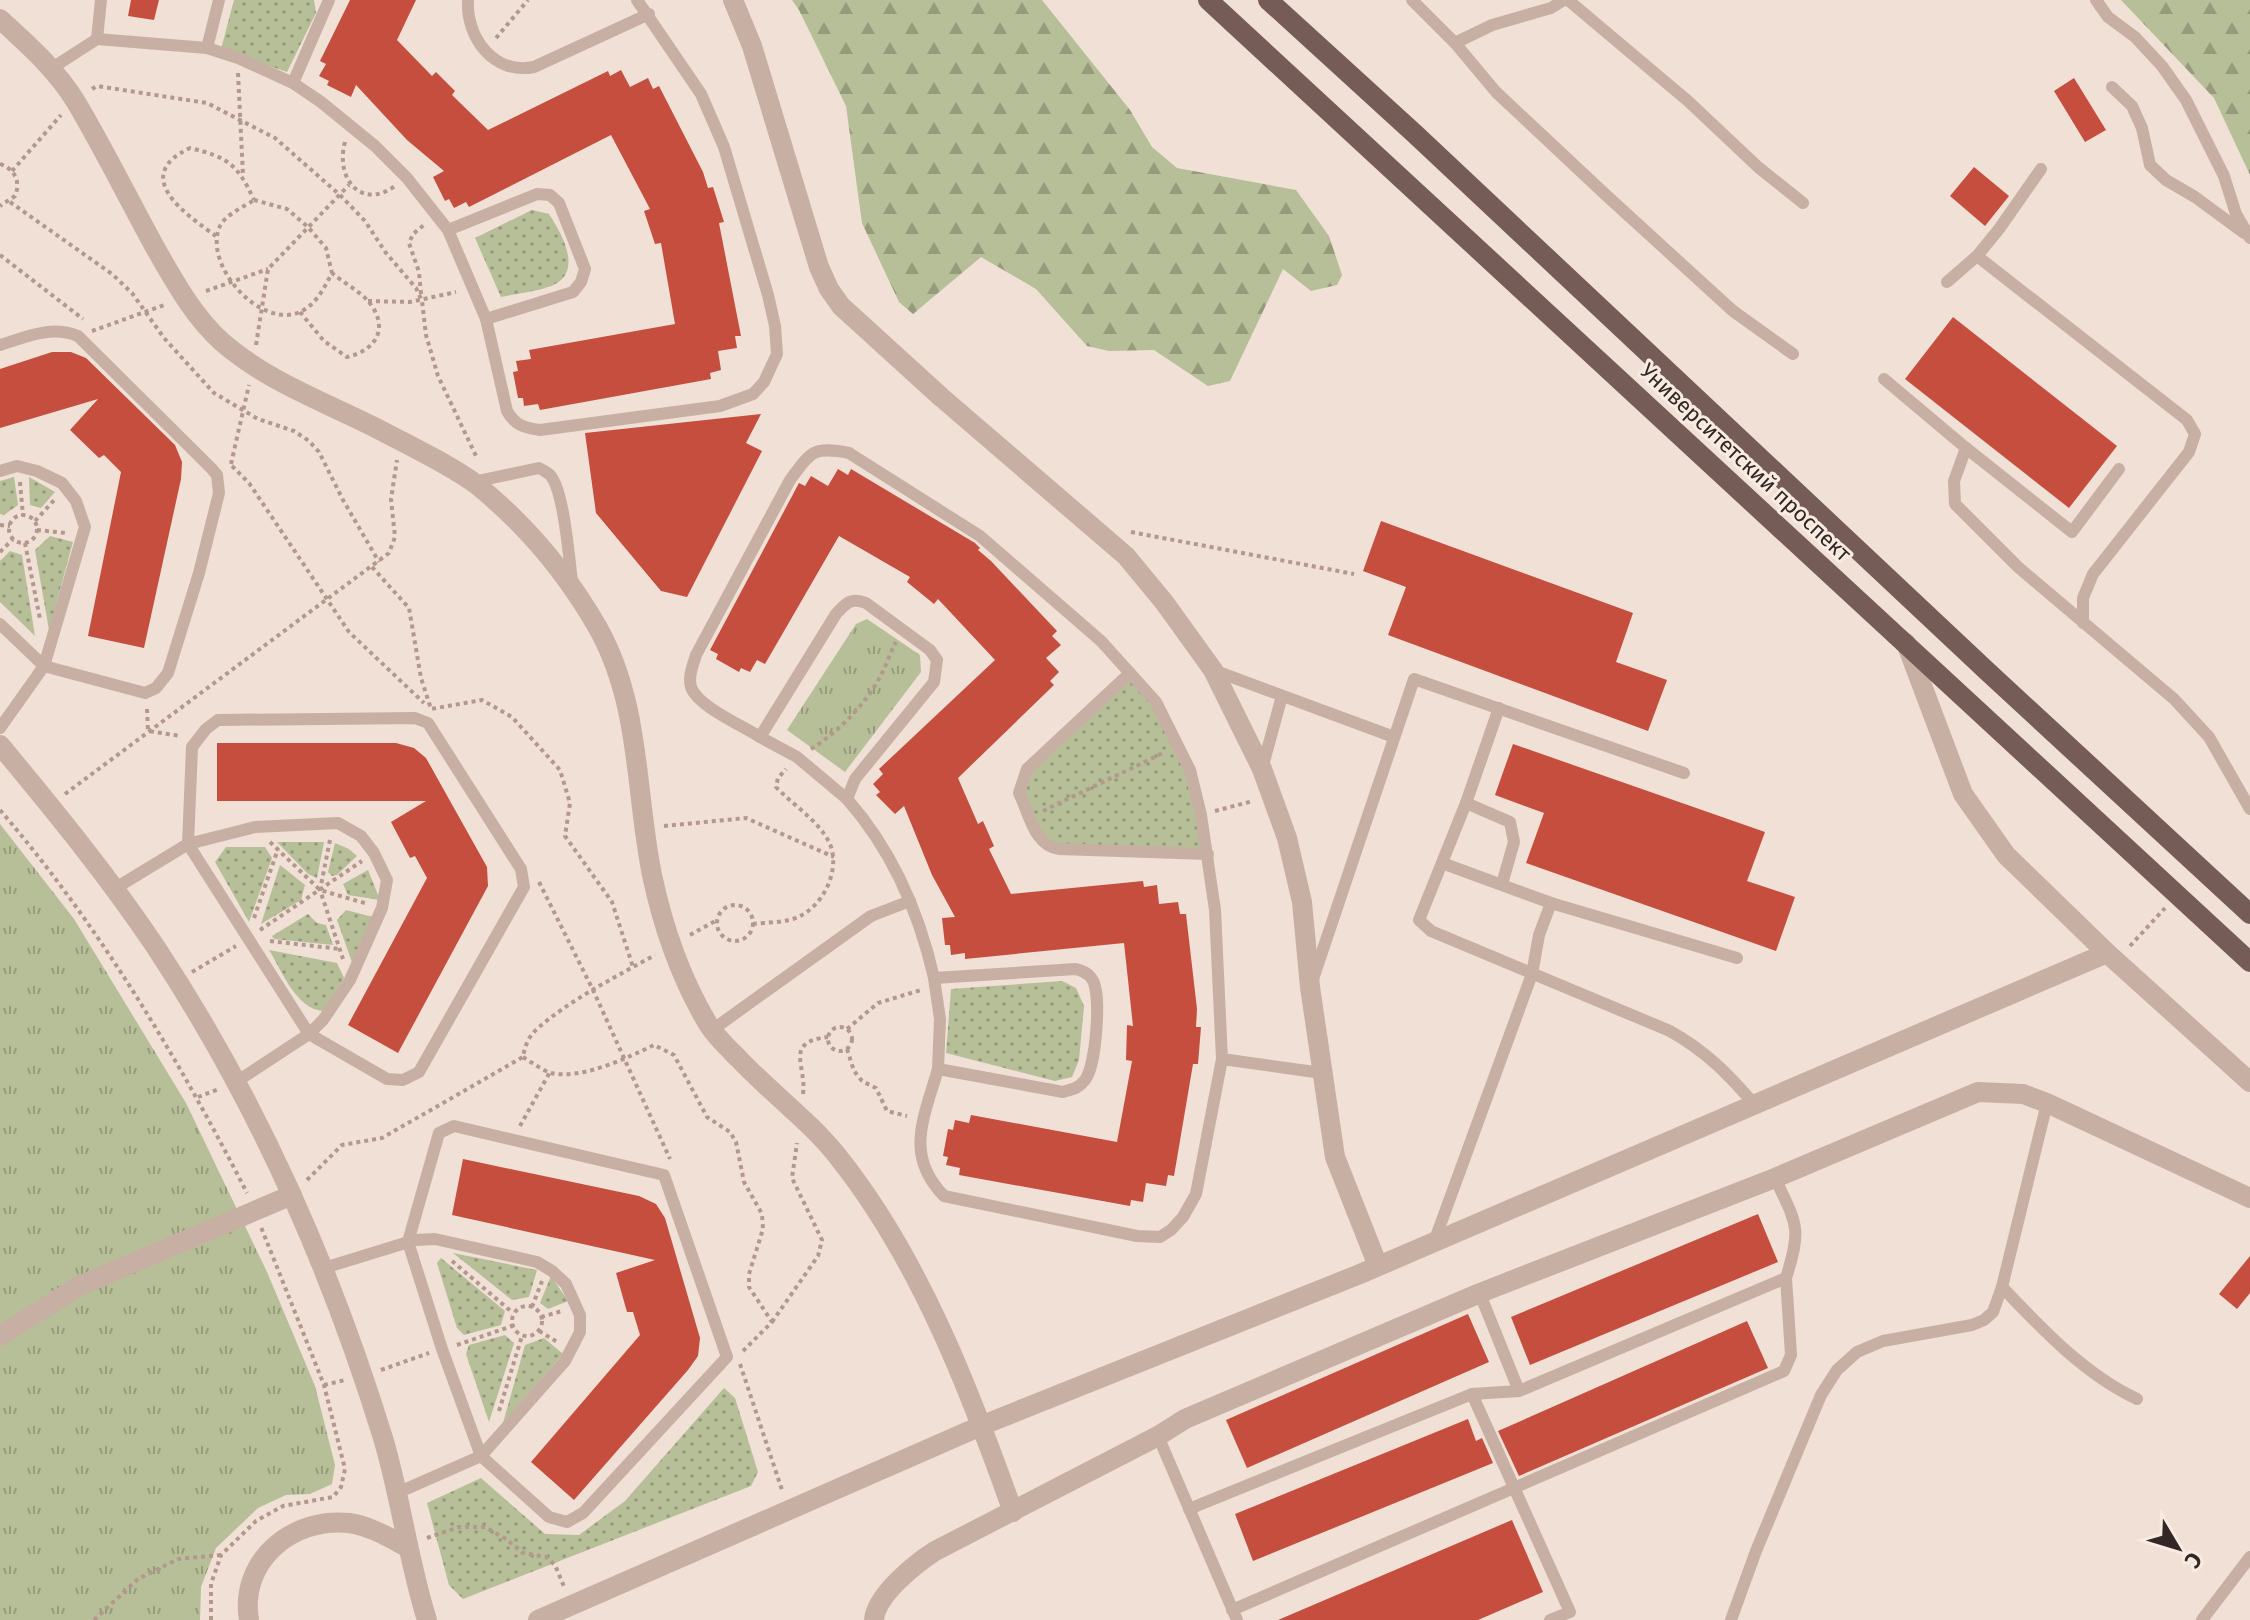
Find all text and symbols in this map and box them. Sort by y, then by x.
street label: Университетский проспект [1635,357,1857,567]
north arrow [2138,1508,2218,1588]
text: С [2179,1547,2208,1574]

